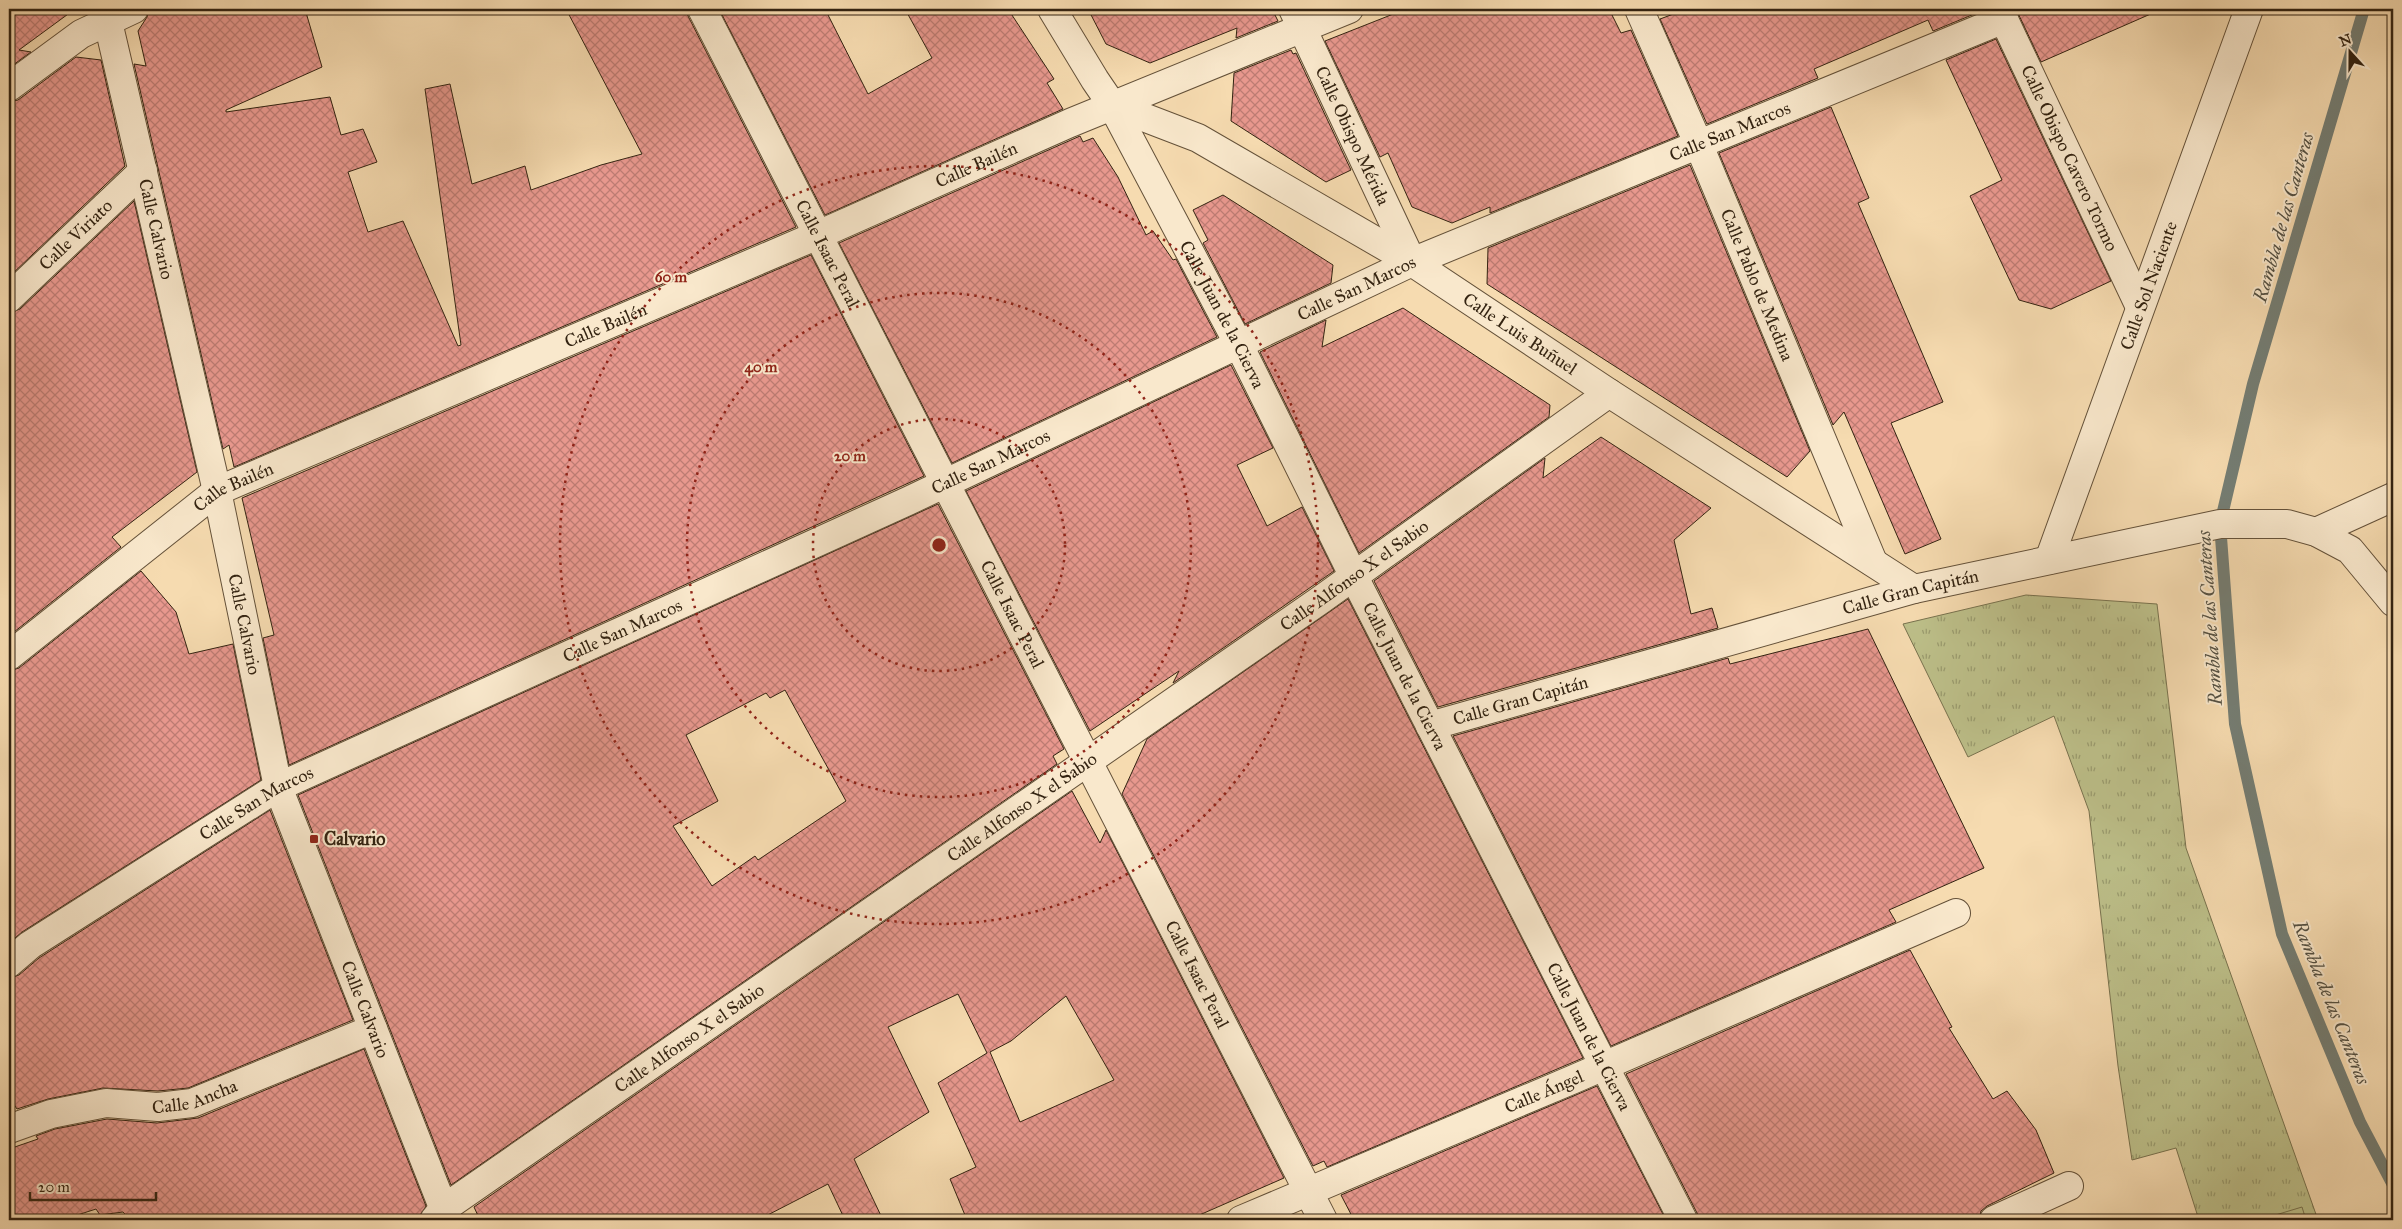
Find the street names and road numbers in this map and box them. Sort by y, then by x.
street label: Calle Obispo Cavero Tormo [2016,61,2123,255]
street label: Calle Obispo Mérida [1310,63,1395,209]
street label: Calle San Marcos [1666,97,1794,166]
street label: Calle Bailén [932,137,1021,192]
street label: Calle Calvario [134,177,178,282]
street label: Calle Viriato [34,195,117,275]
street label: Calle Isaac Peral [791,196,864,312]
street label: Calle Pablo de Medina [1716,205,1799,364]
street label: Calle Sol Naciente [2115,218,2182,353]
street label: Calle Juan de la Cierva [1175,237,1270,392]
street label: Calle San Marcos [1294,251,1419,326]
street label: Calle Luis Buñuel [1459,288,1581,380]
street label: Calle Bailén [561,298,650,353]
street label: Calle San Marcos [928,424,1054,499]
street label: Calle Bailén [189,457,277,517]
street label: Calle Alfonso X el Sabio [1276,515,1433,636]
street label: Calle Isaac Peral [975,556,1049,672]
street label: Calle Gran Capitán [1840,565,1981,620]
street label: Calle Calvario [223,572,266,677]
street label: Calle San Marcos [559,594,686,667]
street label: Calle Juan de la Cierva [1358,598,1452,754]
street label: Calle Gran Capitán [1450,671,1591,730]
street label: Calle Alfonso X el Sabio [943,748,1101,867]
street label: Calle San Marcos [195,761,317,845]
street label: Calle Isaac Peral [1160,917,1234,1032]
street label: Calle Calvario [336,958,394,1061]
street label: Calle Juan de la Cierva [1542,959,1636,1115]
street label: Calle Alfonso X el Sabio [610,978,768,1098]
street label: Calle Ángel [1501,1065,1587,1118]
street label: Calle Ancha [151,1075,241,1119]

